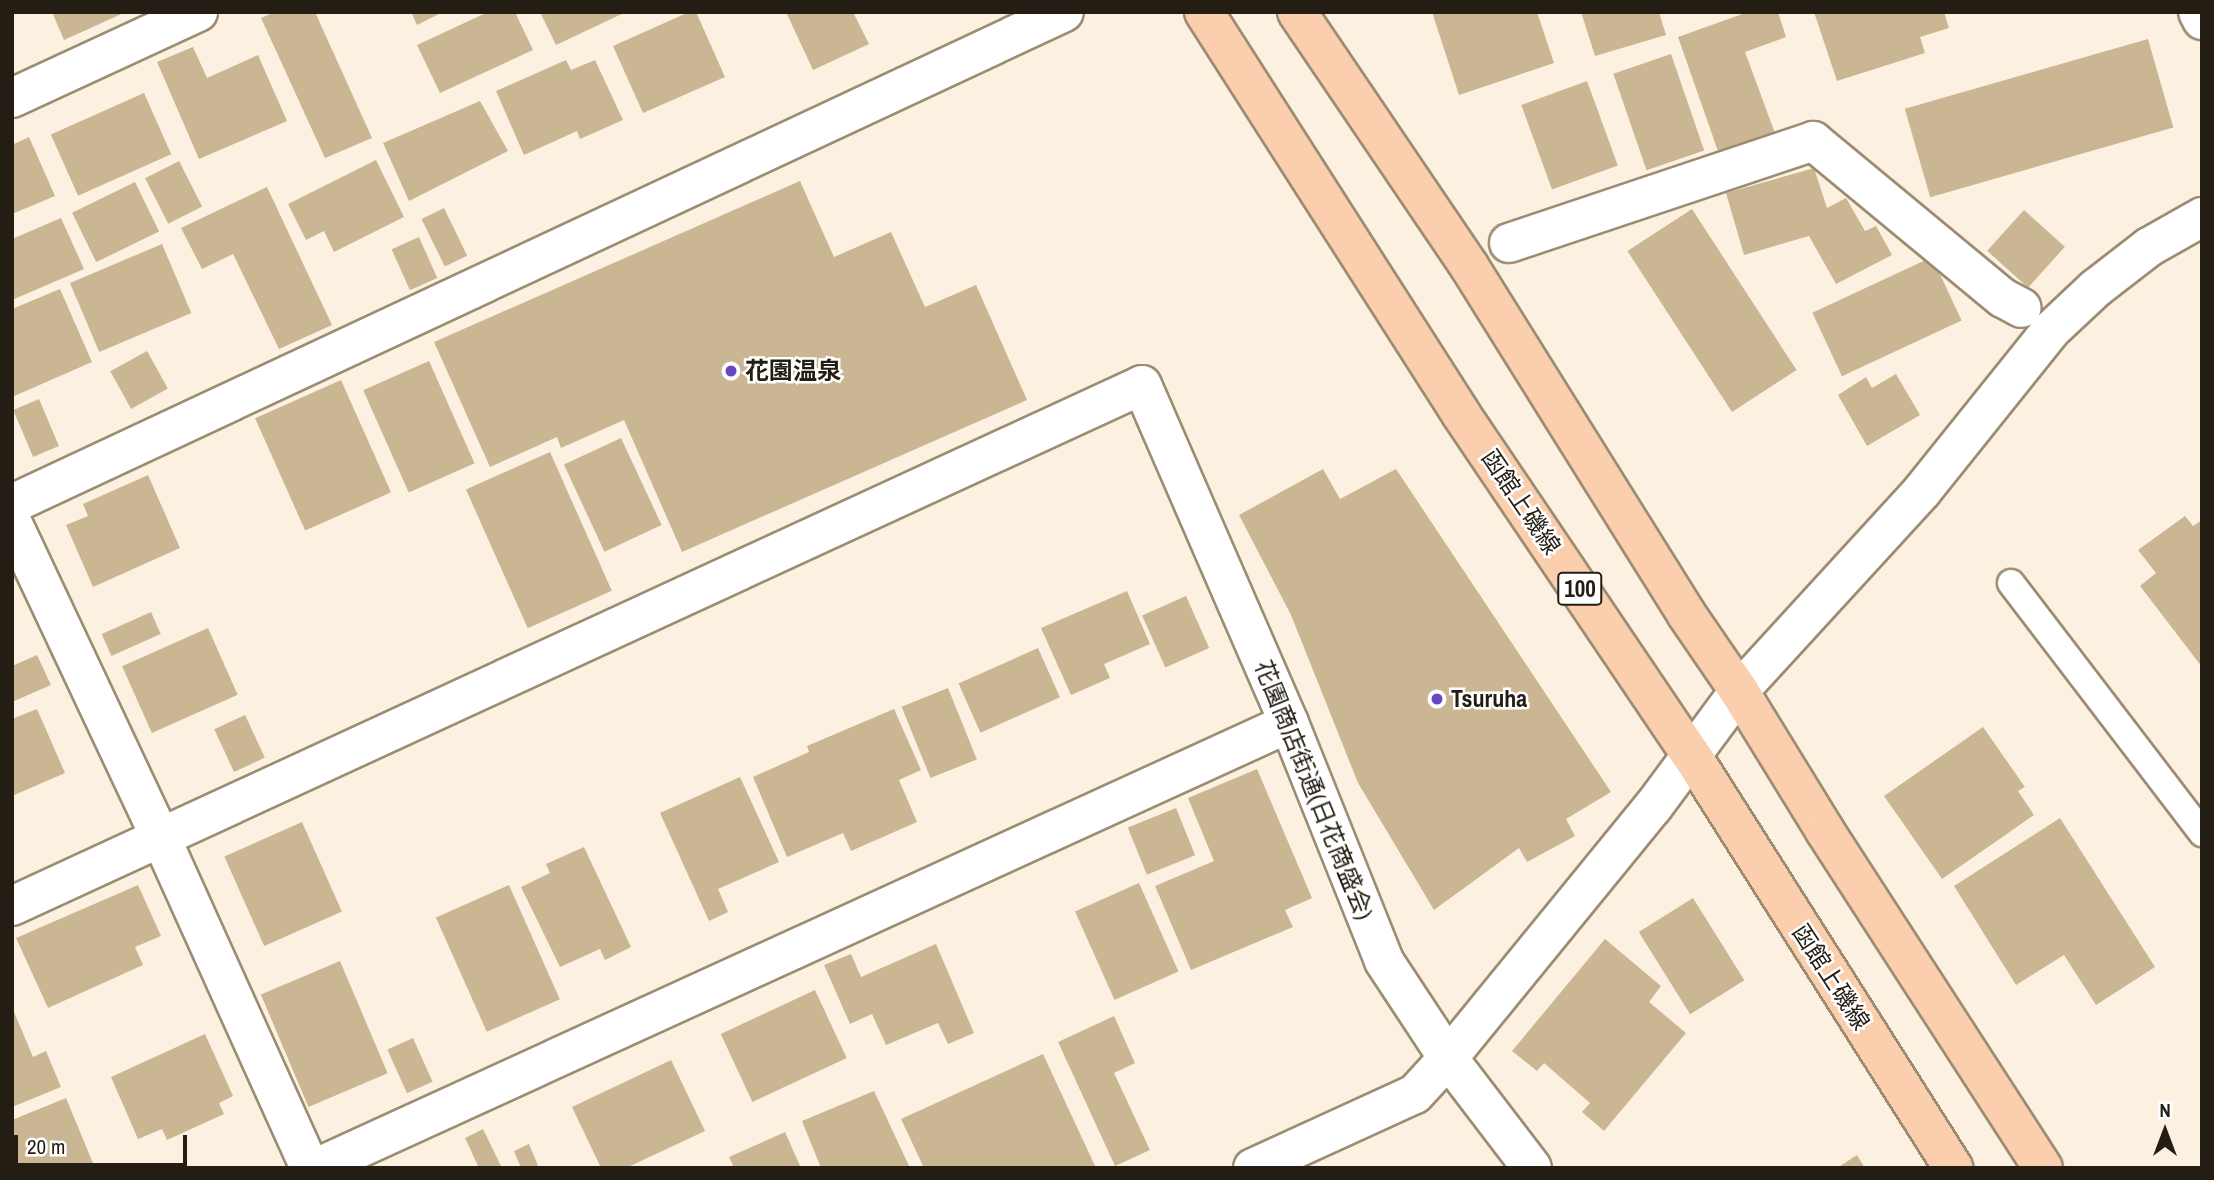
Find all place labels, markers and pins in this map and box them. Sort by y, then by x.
place label: 花園温泉 [745,357,841,385]
marker: 花園温泉 [723,363,739,379]
place label: Tsuruha [1451,685,1527,713]
marker: Tsuruha [1429,691,1445,707]

